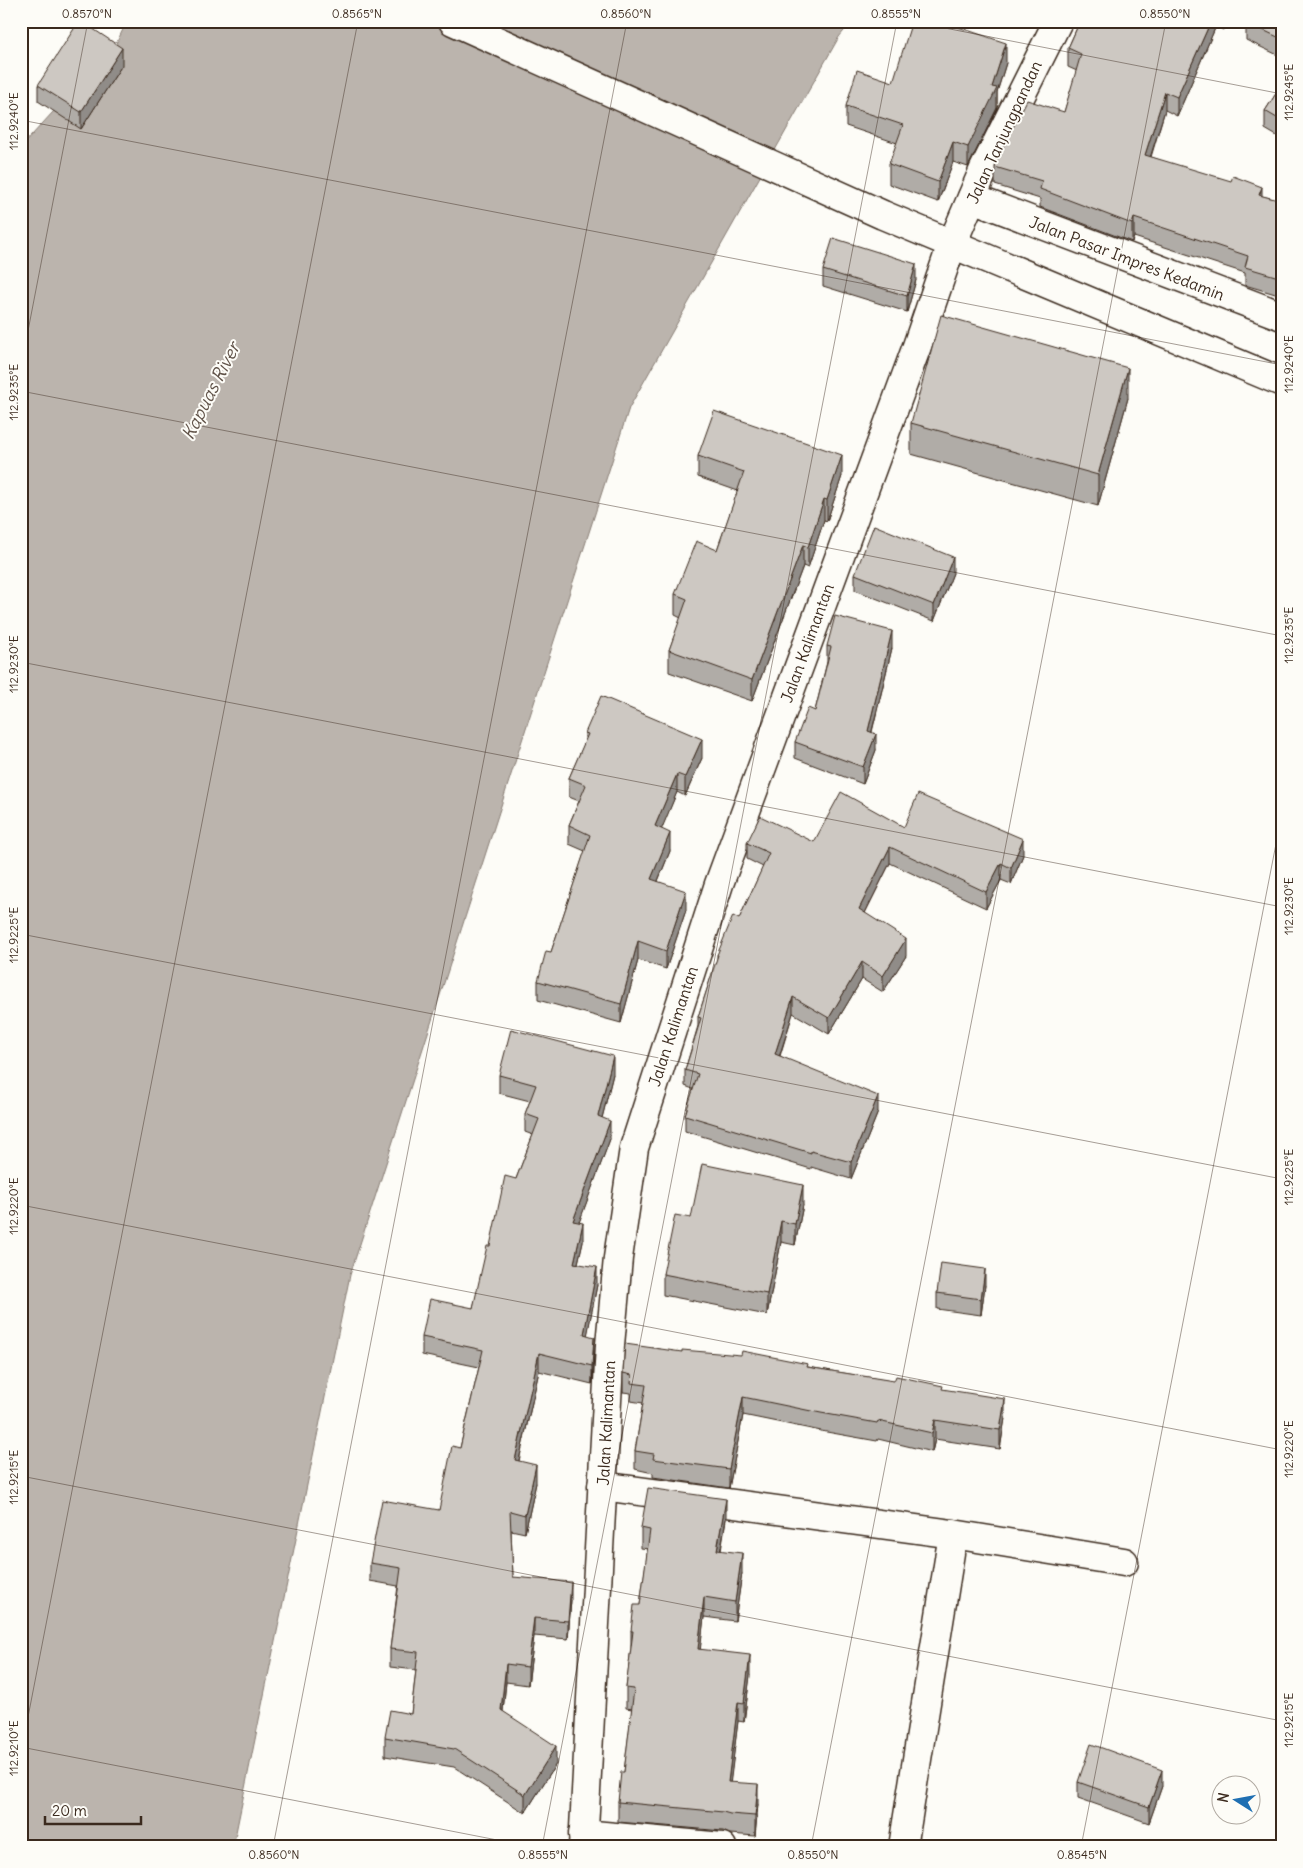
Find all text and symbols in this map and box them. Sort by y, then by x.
text: 0.8570°N [62,6,112,21]
text: 0.8565°N [332,6,382,21]
text: 0.8560°N [600,6,652,21]
text: 0.8555°N [871,6,921,21]
text: 0.8550°N [1139,6,1191,21]
street label: Jalan Tanjungpandan [962,57,1046,207]
text: 112.9245°E [1281,64,1296,120]
text: 112.9240°E [6,92,21,150]
street label: Jalan Pasar Impres Kedamin [1027,211,1227,305]
text: 112.9240°E [1281,335,1296,393]
water label: Kapuas River [176,336,246,443]
text: 112.9235°E [6,364,21,420]
street label: Jalan Kalimantan [776,581,838,705]
text: 112.9235°E [1281,607,1296,663]
text: 112.9230°E [6,635,21,693]
text: 112.9230°E [1281,877,1296,935]
text: 112.9225°E [6,907,21,963]
street label: Jalan Kalimantan [644,963,702,1089]
text: 112.9225°E [1281,1149,1296,1205]
text: 112.9220°E [6,1177,21,1235]
street label: Jalan Kalimantan [593,1360,619,1486]
text: 112.9220°E [1281,1420,1296,1478]
text: 112.9215°E [6,1450,21,1504]
text: 112.9215°E [1281,1693,1296,1747]
text: 112.9210°E [6,1720,21,1776]
north arrow [1210,1776,1260,1826]
text: N [1213,1791,1233,1804]
scale bar [45,1793,141,1825]
text: 20 m [52,1801,87,1820]
text: 0.8560°N [248,1847,300,1862]
text: 0.8555°N [518,1847,568,1862]
text: 0.8550°N [787,1847,839,1862]
text: 0.8545°N [1057,1847,1107,1862]

